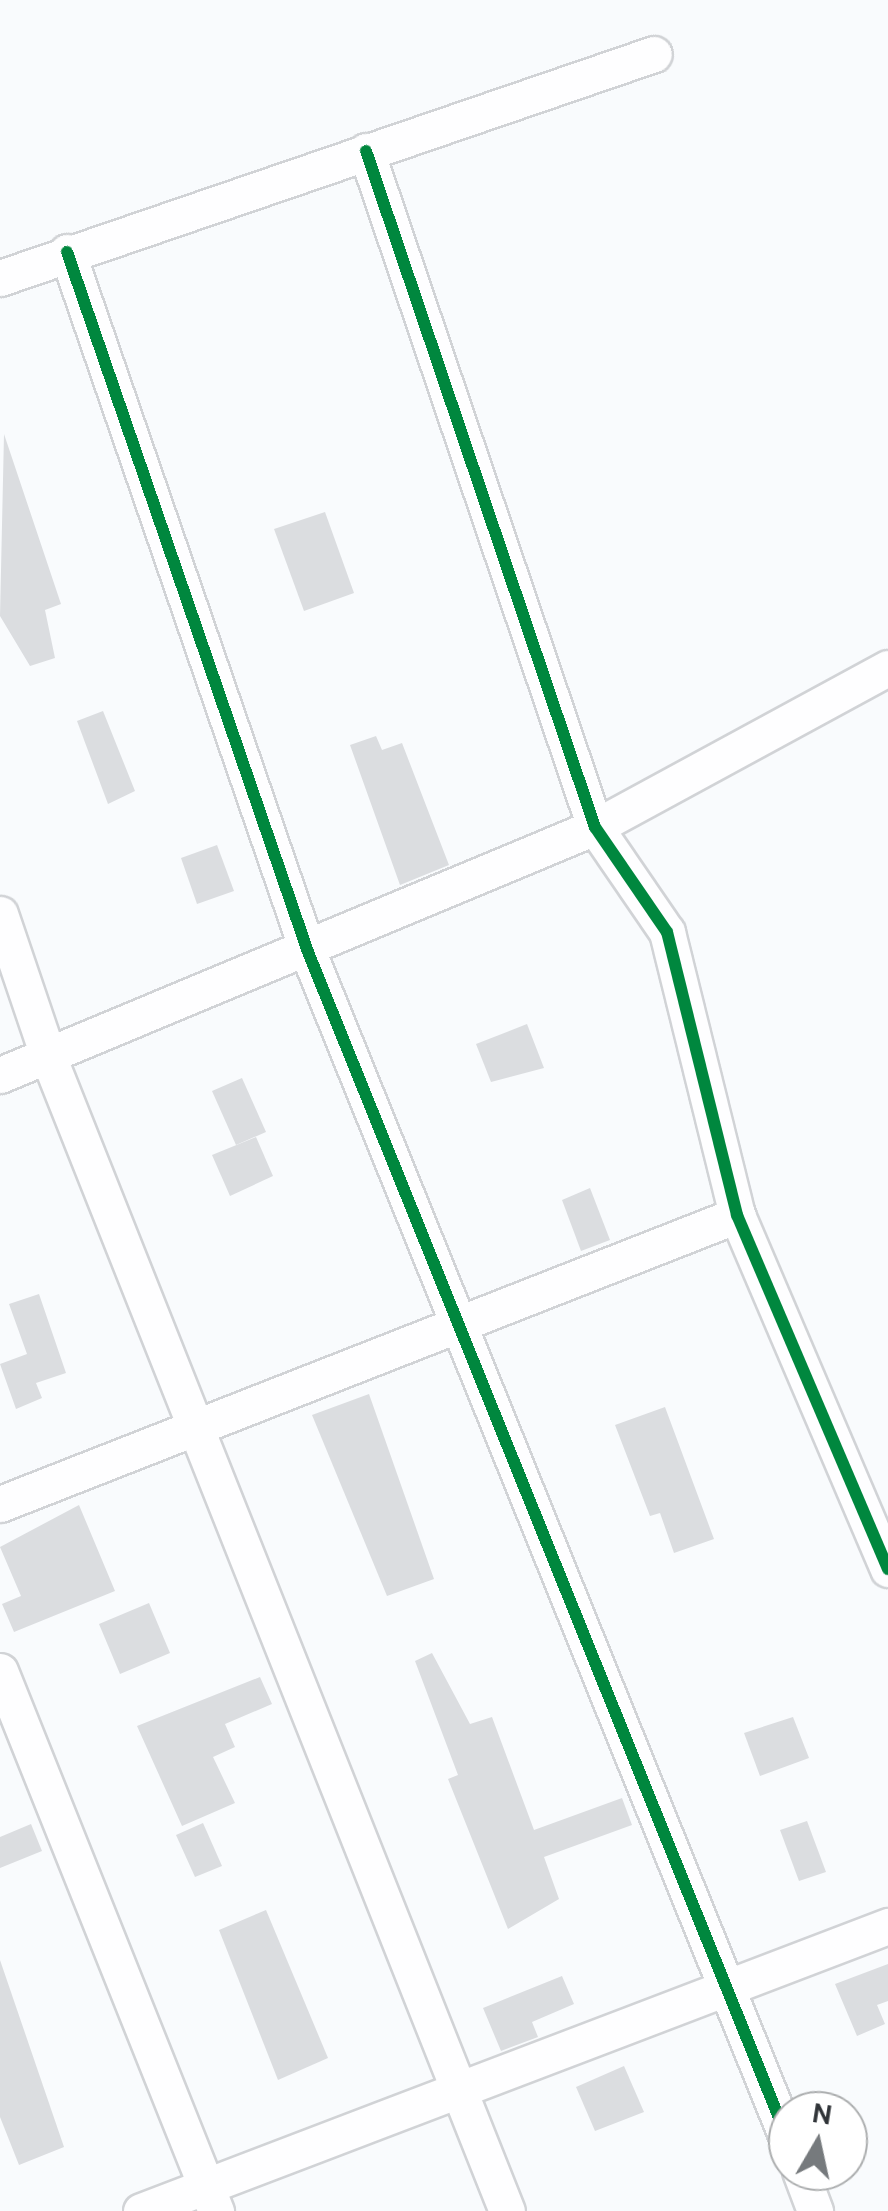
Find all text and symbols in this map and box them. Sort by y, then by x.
north arrow [768,2091,868,2191]
text: N [810,2095,835,2132]

